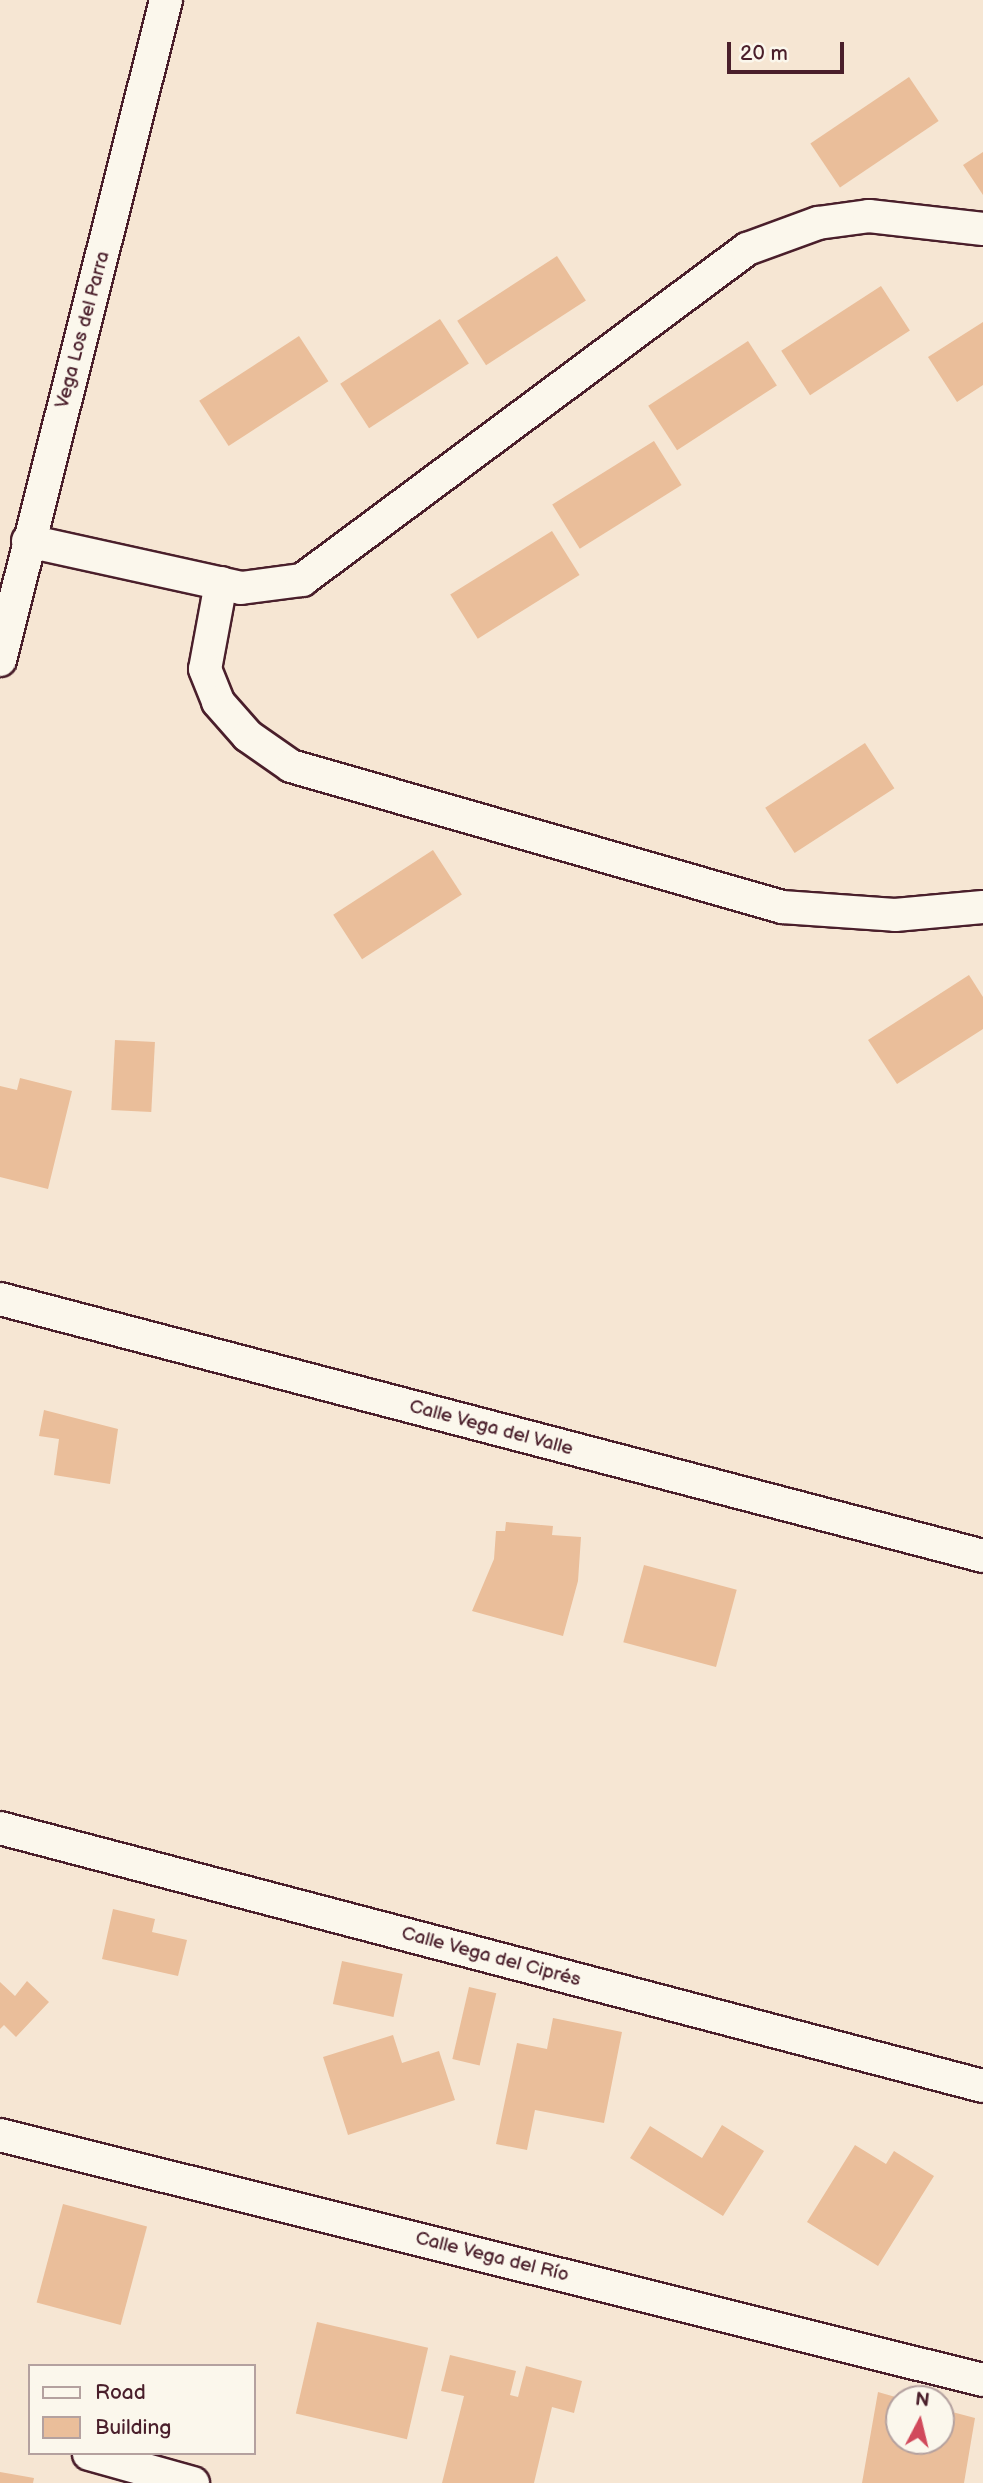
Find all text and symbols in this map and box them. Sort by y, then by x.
scale bar [731,28,848,72]
text: 20 m [740,41,788,66]
street label: Vega Los del Parra [51,249,115,411]
street label: Calle Vega del Valle [406,1395,576,1461]
street label: Calle Vega del Ciprés [399,1922,583,1992]
street label: Calle Vega del Río [413,2227,571,2287]
legend [28,2364,256,2455]
text: Road [95,2380,146,2405]
north arrow [885,2385,955,2455]
text: N [914,2388,931,2413]
text: Building [95,2415,171,2440]

